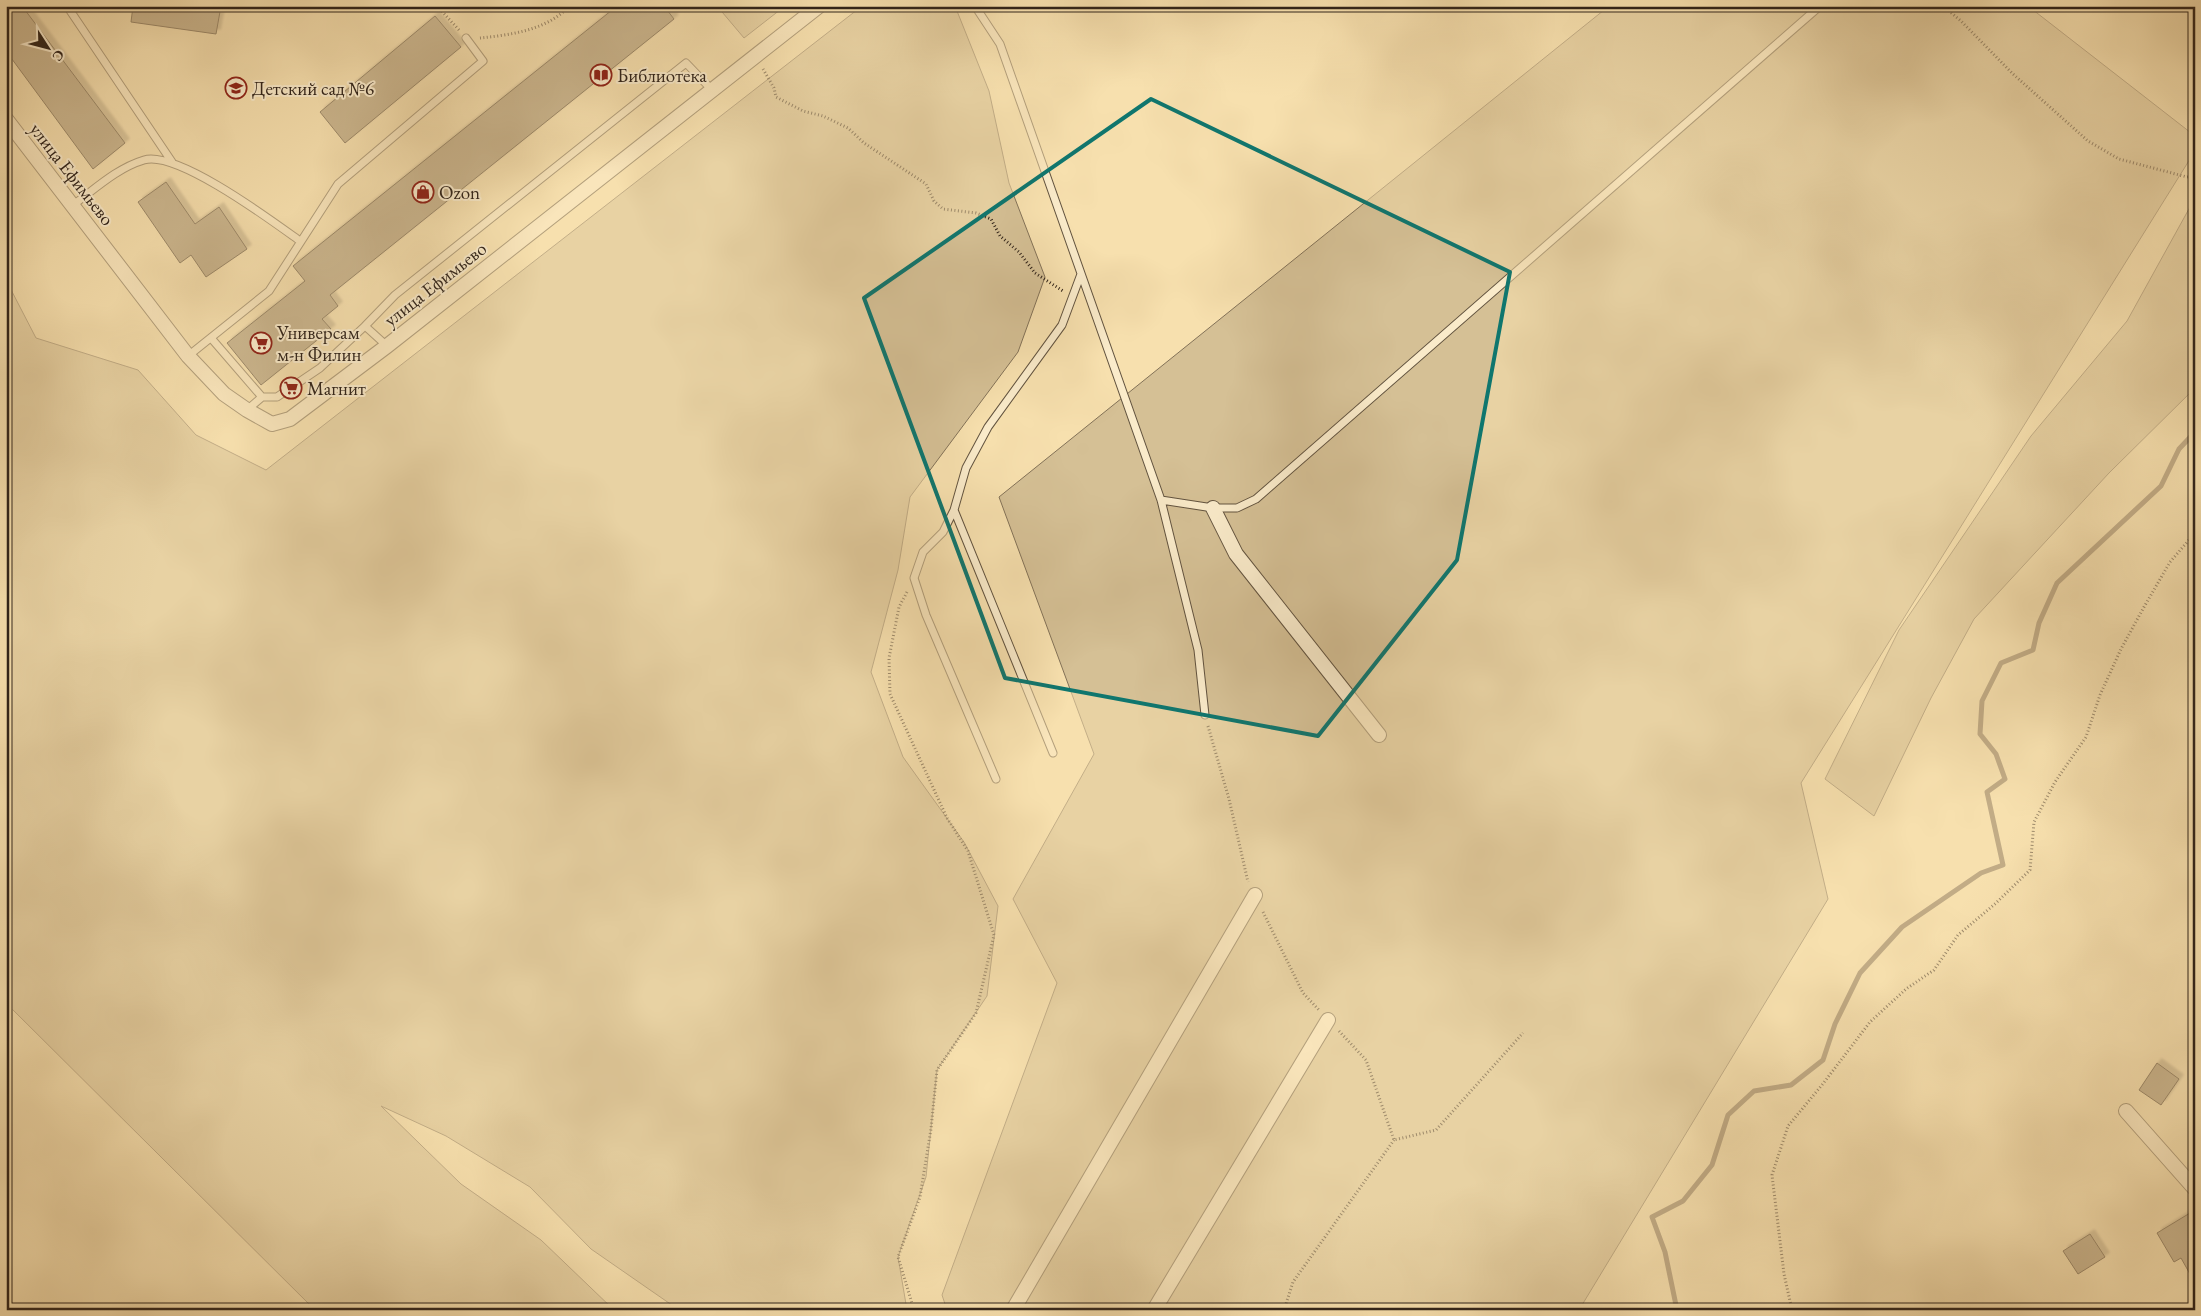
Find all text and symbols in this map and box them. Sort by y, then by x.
north arrow [22,22,72,72]
text: С [48,46,69,65]
library icon: Библиотека [589,63,613,87]
place label: Библиотека [617,63,707,88]
school or university icon: Детский сад №6 [224,76,248,100]
place label: Детский сад №6 [252,76,374,101]
street label: улица Ефимьево [24,117,120,231]
shop icon: Ozon [411,180,435,204]
place label: Ozon [439,180,480,205]
street label: улица Ефимьево [378,236,492,332]
place label: Универсам м-н Филин [276,320,361,367]
supermarket icon: Универсам м-н Филин [249,331,273,355]
supermarket icon: Магнит [279,376,303,400]
place label: Магнит [307,376,366,401]

